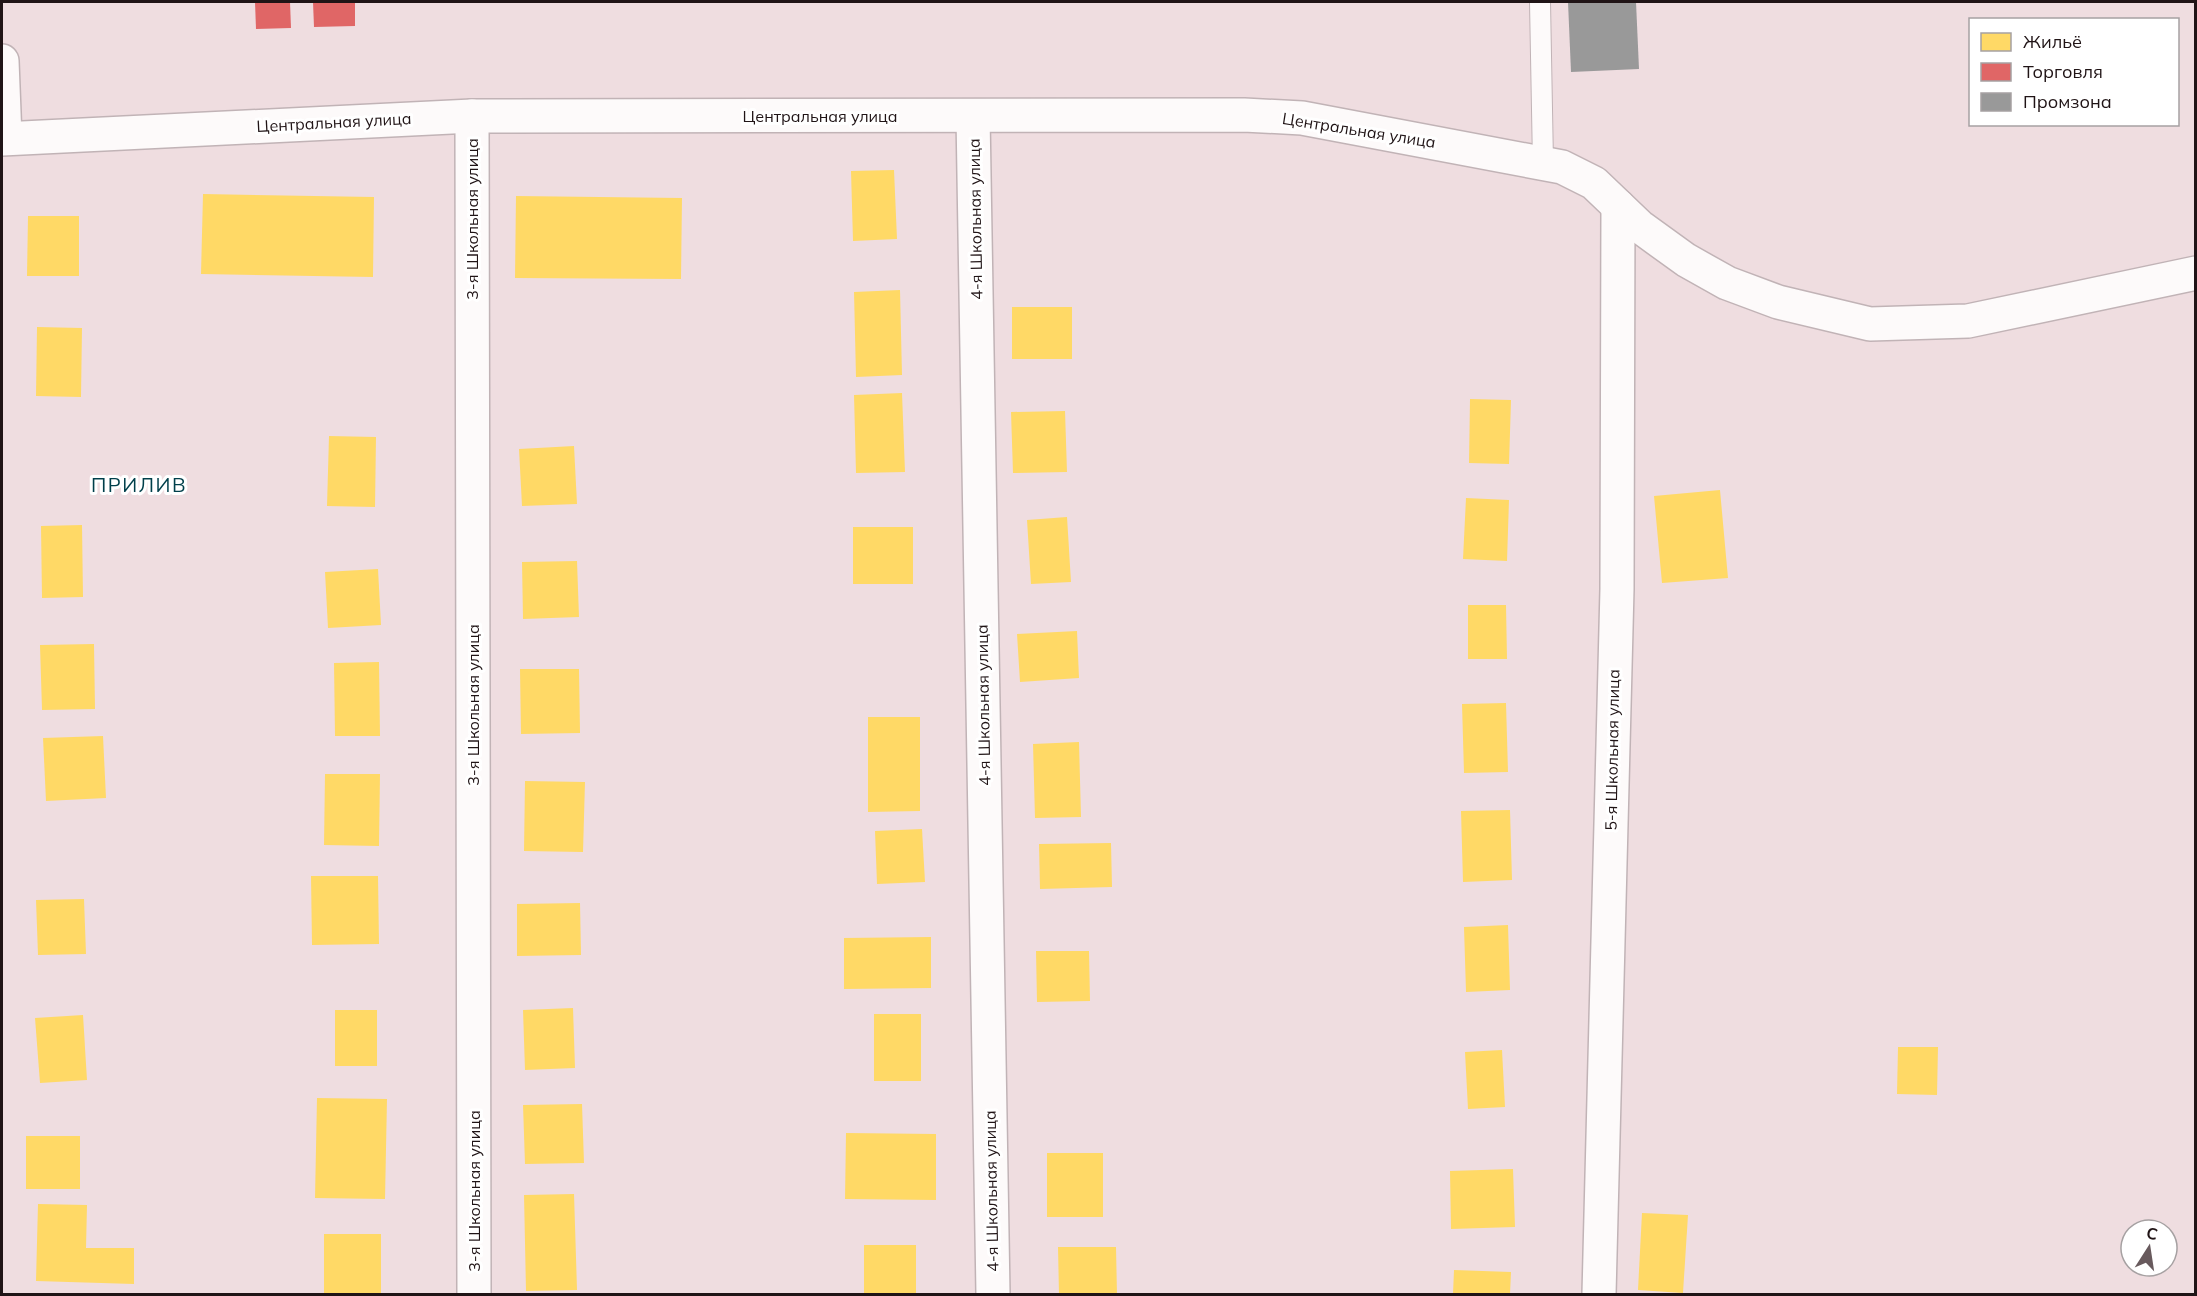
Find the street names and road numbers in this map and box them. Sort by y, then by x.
street label: Центральная улица [742,106,898,126]
street label: Центральная улица [256,108,412,136]
street label: Центральная улица [1281,108,1437,152]
street label: 3-я Школьная улица [462,138,482,300]
street label: 4-я Школьная улица [964,138,986,300]
street label: 3-я Школьная улица [463,624,483,786]
street label: 4-я Школьная улица [972,624,994,786]
street label: 5-я Школьная улица [1601,669,1623,831]
street label: 3-я Школьная улица [464,1110,484,1272]
street label: 4-я Школьная улица [980,1110,1002,1272]

